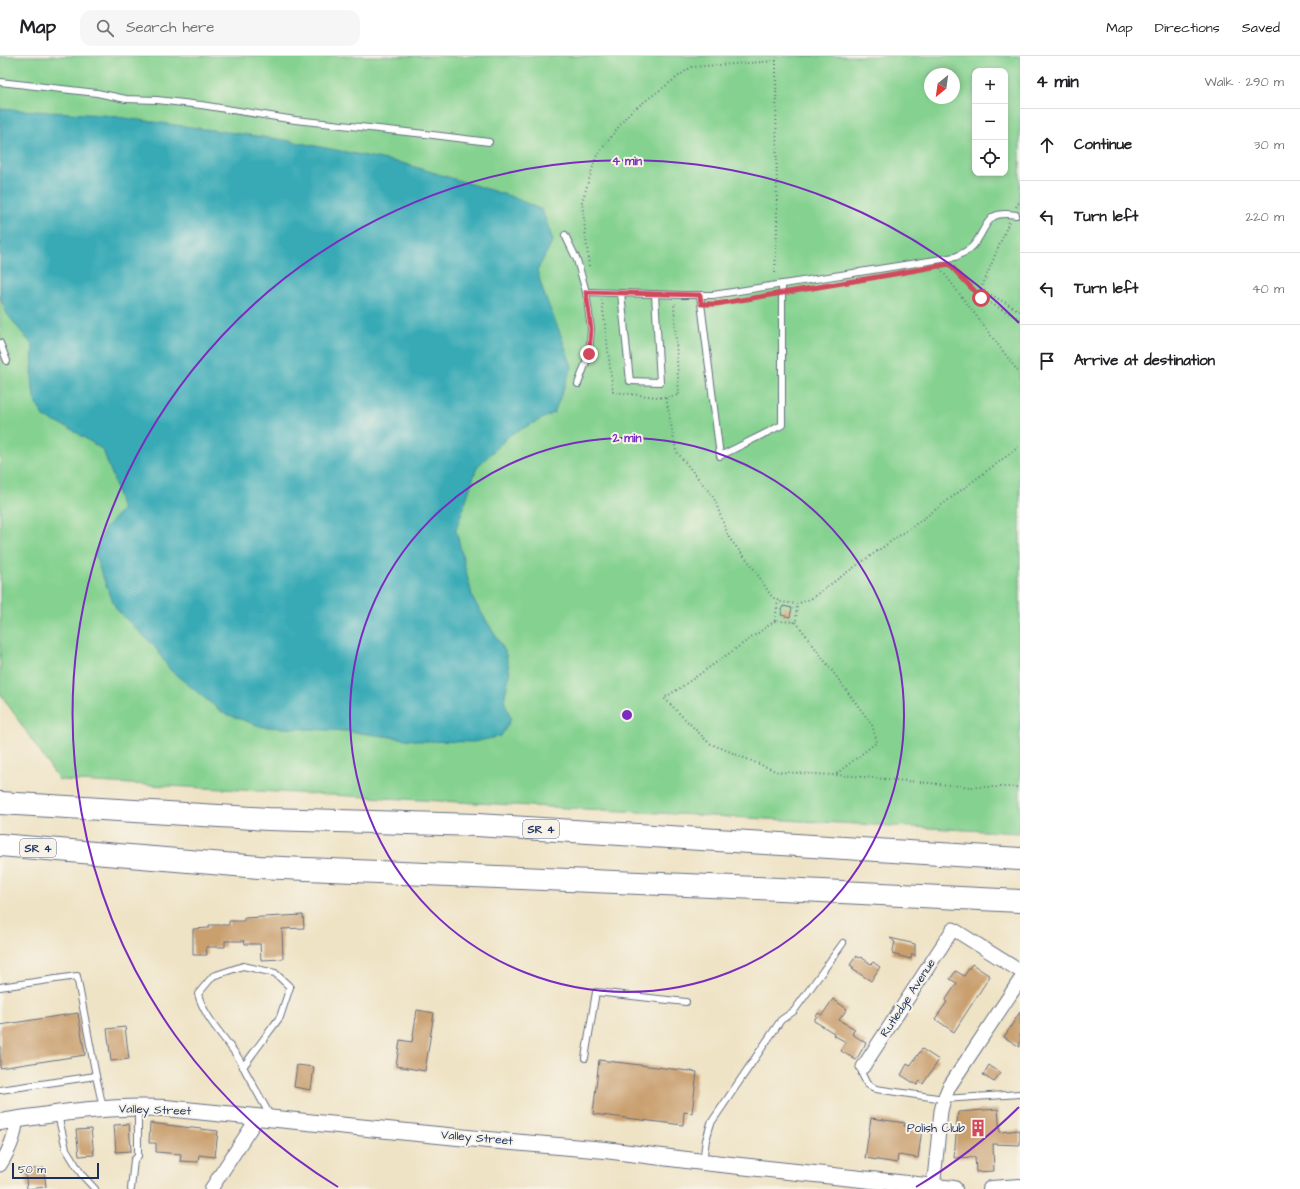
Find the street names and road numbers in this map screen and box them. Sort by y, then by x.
road number: SR 4 [523,820,559,838]
road number: SR 4 [20,839,56,857]
street label: Rutledge Avenue [876,955,941,1041]
street label: Valley Street [119,1100,192,1121]
street label: Valley Street [440,1126,514,1151]

